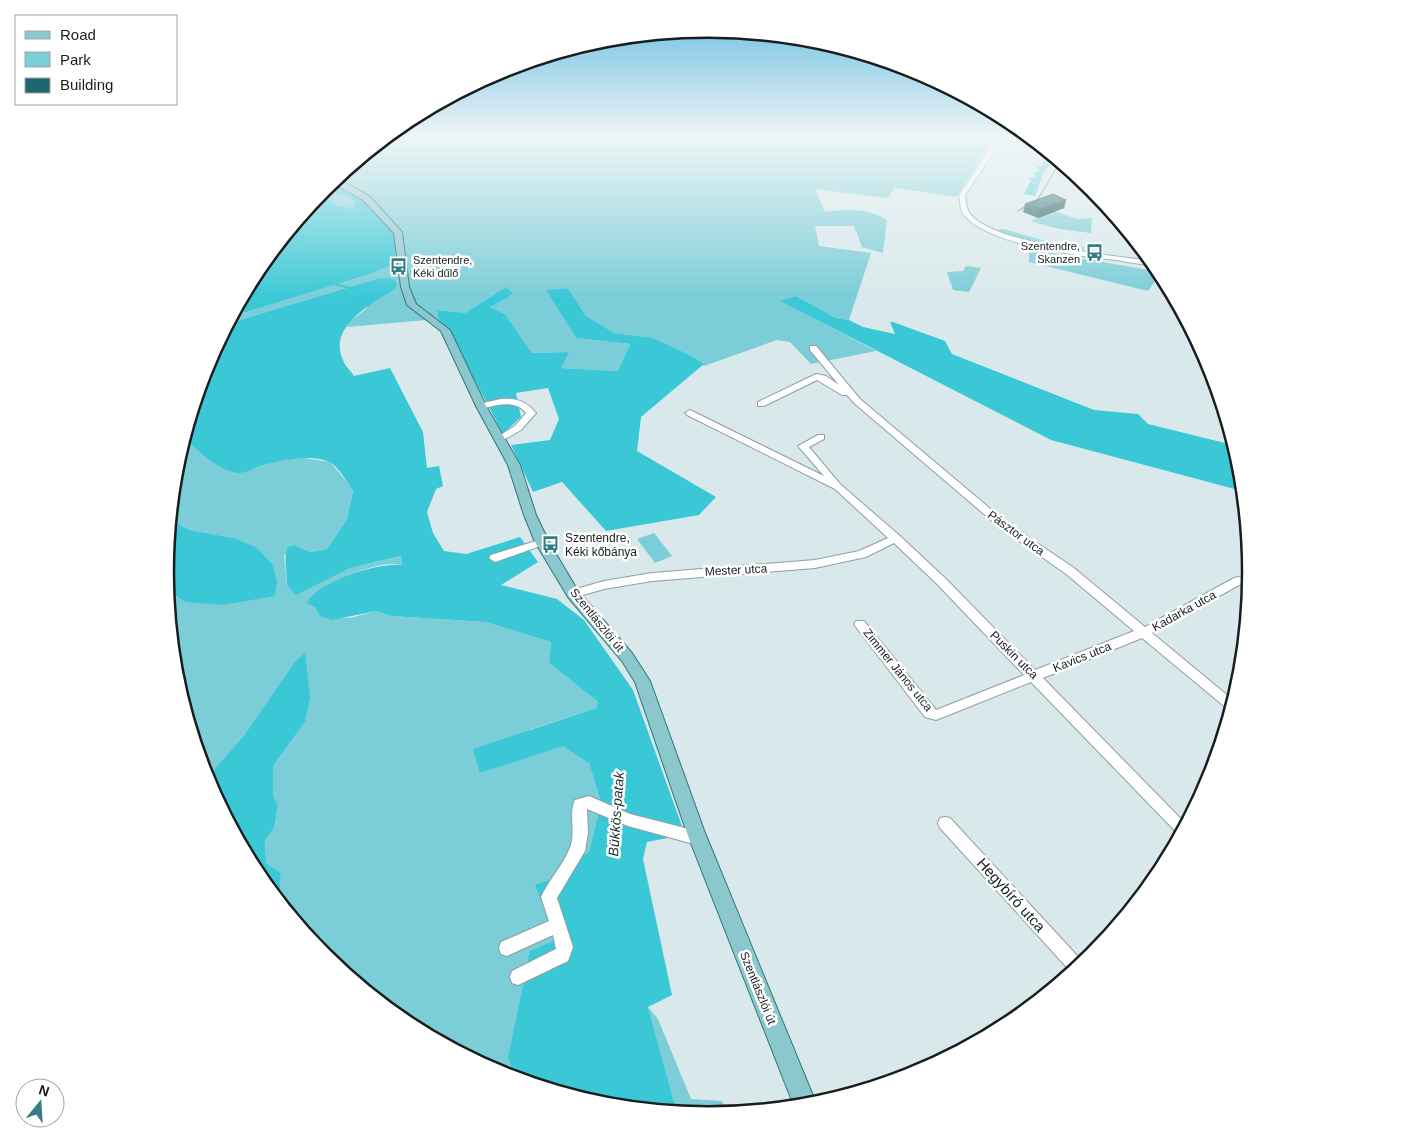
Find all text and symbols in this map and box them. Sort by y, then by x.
legend [15,15,178,105]
text: Road [60,26,96,43]
text: Park [60,51,91,68]
text: Building [60,76,113,93]
place label: Szentendre, Skanzen [1021,240,1080,265]
bus stop icon: Szentendre, Skanzen [1084,242,1104,262]
place label: Szentendre, Kéki dűlő [413,254,472,279]
bus stop icon: Szentendre, Kéki dűlő [389,256,409,276]
street label: Pásztor utca [985,508,1047,558]
place label: Szentendre, Kéki kőbánya [565,531,637,559]
bus stop icon: Szentendre, Kéki kőbánya [541,535,561,555]
street label: Mester utca [704,561,768,579]
street label: Szentlászlói út [567,586,627,655]
street label: Kadarka utca [1150,588,1219,634]
street label: Zimmer János utca [860,626,936,714]
street label: Puskin utca [987,628,1041,682]
street label: Kavics utca [1051,639,1113,675]
water label: Bükkös-patak [605,770,627,857]
street label: Hegybíró utca [974,854,1049,936]
street label: Szentlászlói út [737,950,779,1027]
north arrow [15,1078,65,1128]
text: N [37,1081,51,1100]

